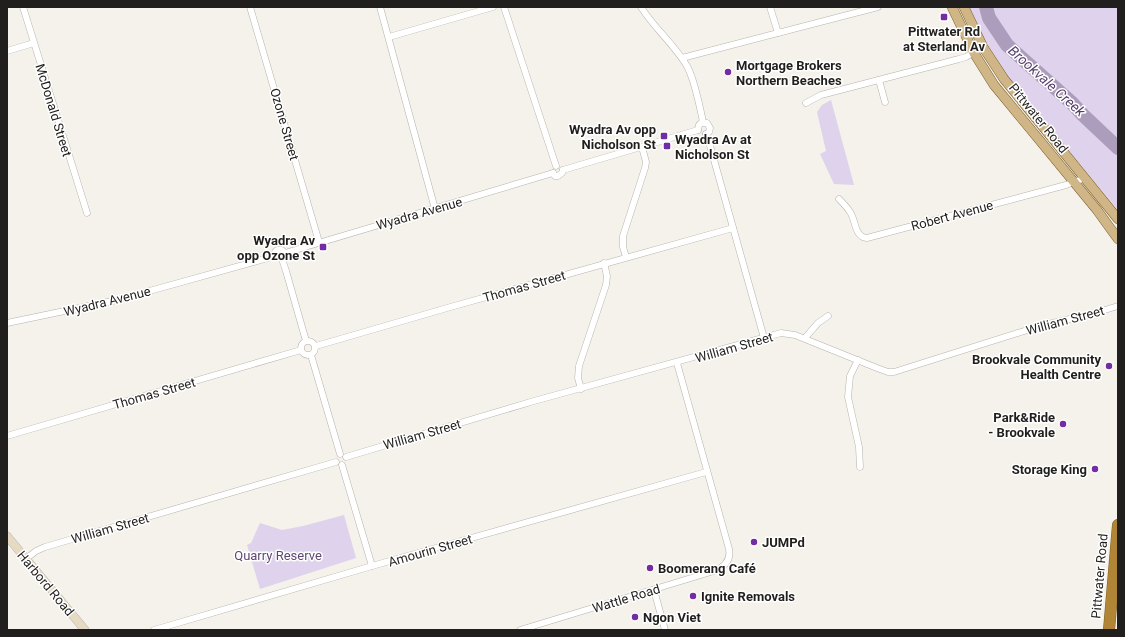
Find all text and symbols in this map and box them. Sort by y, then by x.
marker: Pittwater Rd at Sterland Av [939,12,949,22]
place label: Pittwater Rd at Sterland Av [903,24,985,54]
water label: Brookvale Creek [1005,42,1089,120]
place label: Mortgage Brokers Northern Beaches [736,58,842,88]
street label: McDonald Street [32,62,75,158]
marker: Mortgage Brokers Northern Beaches [723,67,733,77]
street label: Pittwater Road [1006,80,1071,156]
street label: Ozone Street [267,86,302,162]
place label: Wyadra Av opp Nicholson St [569,122,657,152]
marker: Wyadra Av opp Nicholson St [659,131,669,141]
place label: Wyadra Av at Nicholson St [675,132,752,162]
marker: Wyadra Av at Nicholson St [662,141,672,151]
street label: Wyadra Avenue [374,194,464,233]
street label: Robert Avenue [909,197,995,234]
place label: Wyadra Av opp Ozone St [237,233,316,263]
marker: Wyadra Av opp Ozone St [318,242,328,252]
street label: Thomas Street [481,268,567,305]
street label: Wyadra Avenue [62,283,152,320]
street label: William Street [1024,303,1106,338]
street label: William Street [694,329,775,366]
place label: Brookvale Community Health Centre [972,352,1101,382]
marker: Brookvale Community Health Centre [1104,361,1114,371]
street label: Thomas Street [111,375,197,412]
place label: Park&Ride - Brookvale [988,410,1055,440]
street label: William Street [382,416,463,453]
marker: Park&Ride - Brookvale [1058,419,1068,429]
place label: Storage King [1012,462,1087,477]
marker: Storage King [1090,464,1100,474]
street label: William Street [70,510,151,547]
street label: Amourin Street [386,531,474,570]
street label: Pittwater Road [1088,533,1111,619]
place label: JUMPd [762,535,805,550]
marker: JUMPd [749,537,759,547]
street label: Harbord Road [14,548,77,619]
park label: Quarry Reserve [234,548,322,563]
place label: Boomerang Café [658,561,756,576]
marker: Boomerang Café [645,563,655,573]
street label: Wattle Road [590,581,662,616]
place label: Ignite Removals [701,589,795,604]
marker: Ignite Removals [688,591,698,601]
place label: Ngon Viet [643,610,701,625]
marker: Ngon Viet [630,612,640,622]

